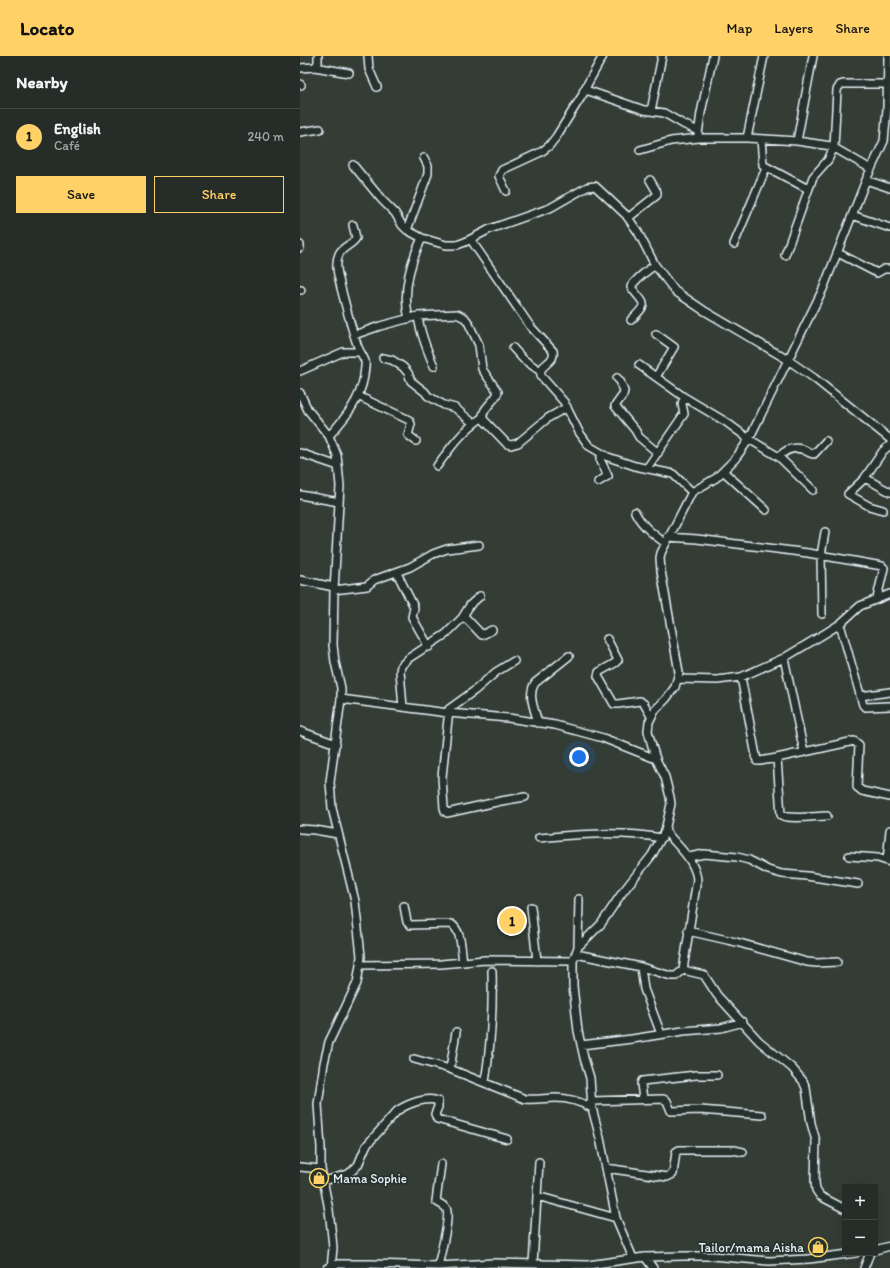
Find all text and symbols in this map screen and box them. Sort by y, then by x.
text: Locato [20,17,74,40]
text: Map [727,20,752,37]
text: Layers [774,20,813,37]
text: Share [835,20,870,37]
text: Nearby [16,72,68,92]
text: English [54,120,101,138]
text: 1 [26,129,32,144]
text: 240 m [247,129,284,144]
text: Café [54,138,80,153]
button: Save [16,176,146,213]
button: Share [154,176,284,213]
your location [569,747,589,767]
pin: 1 [499,906,525,936]
shop icon: Mama Sophie [308,1167,330,1189]
place label: Mama Sophie [333,1171,407,1186]
map controls [842,1184,878,1256]
button: + [842,1184,878,1220]
button: − [842,1220,878,1256]
shop icon: Tailor/mama Aisha [807,1236,829,1258]
place label: Tailor/mama Aisha [699,1240,804,1255]

